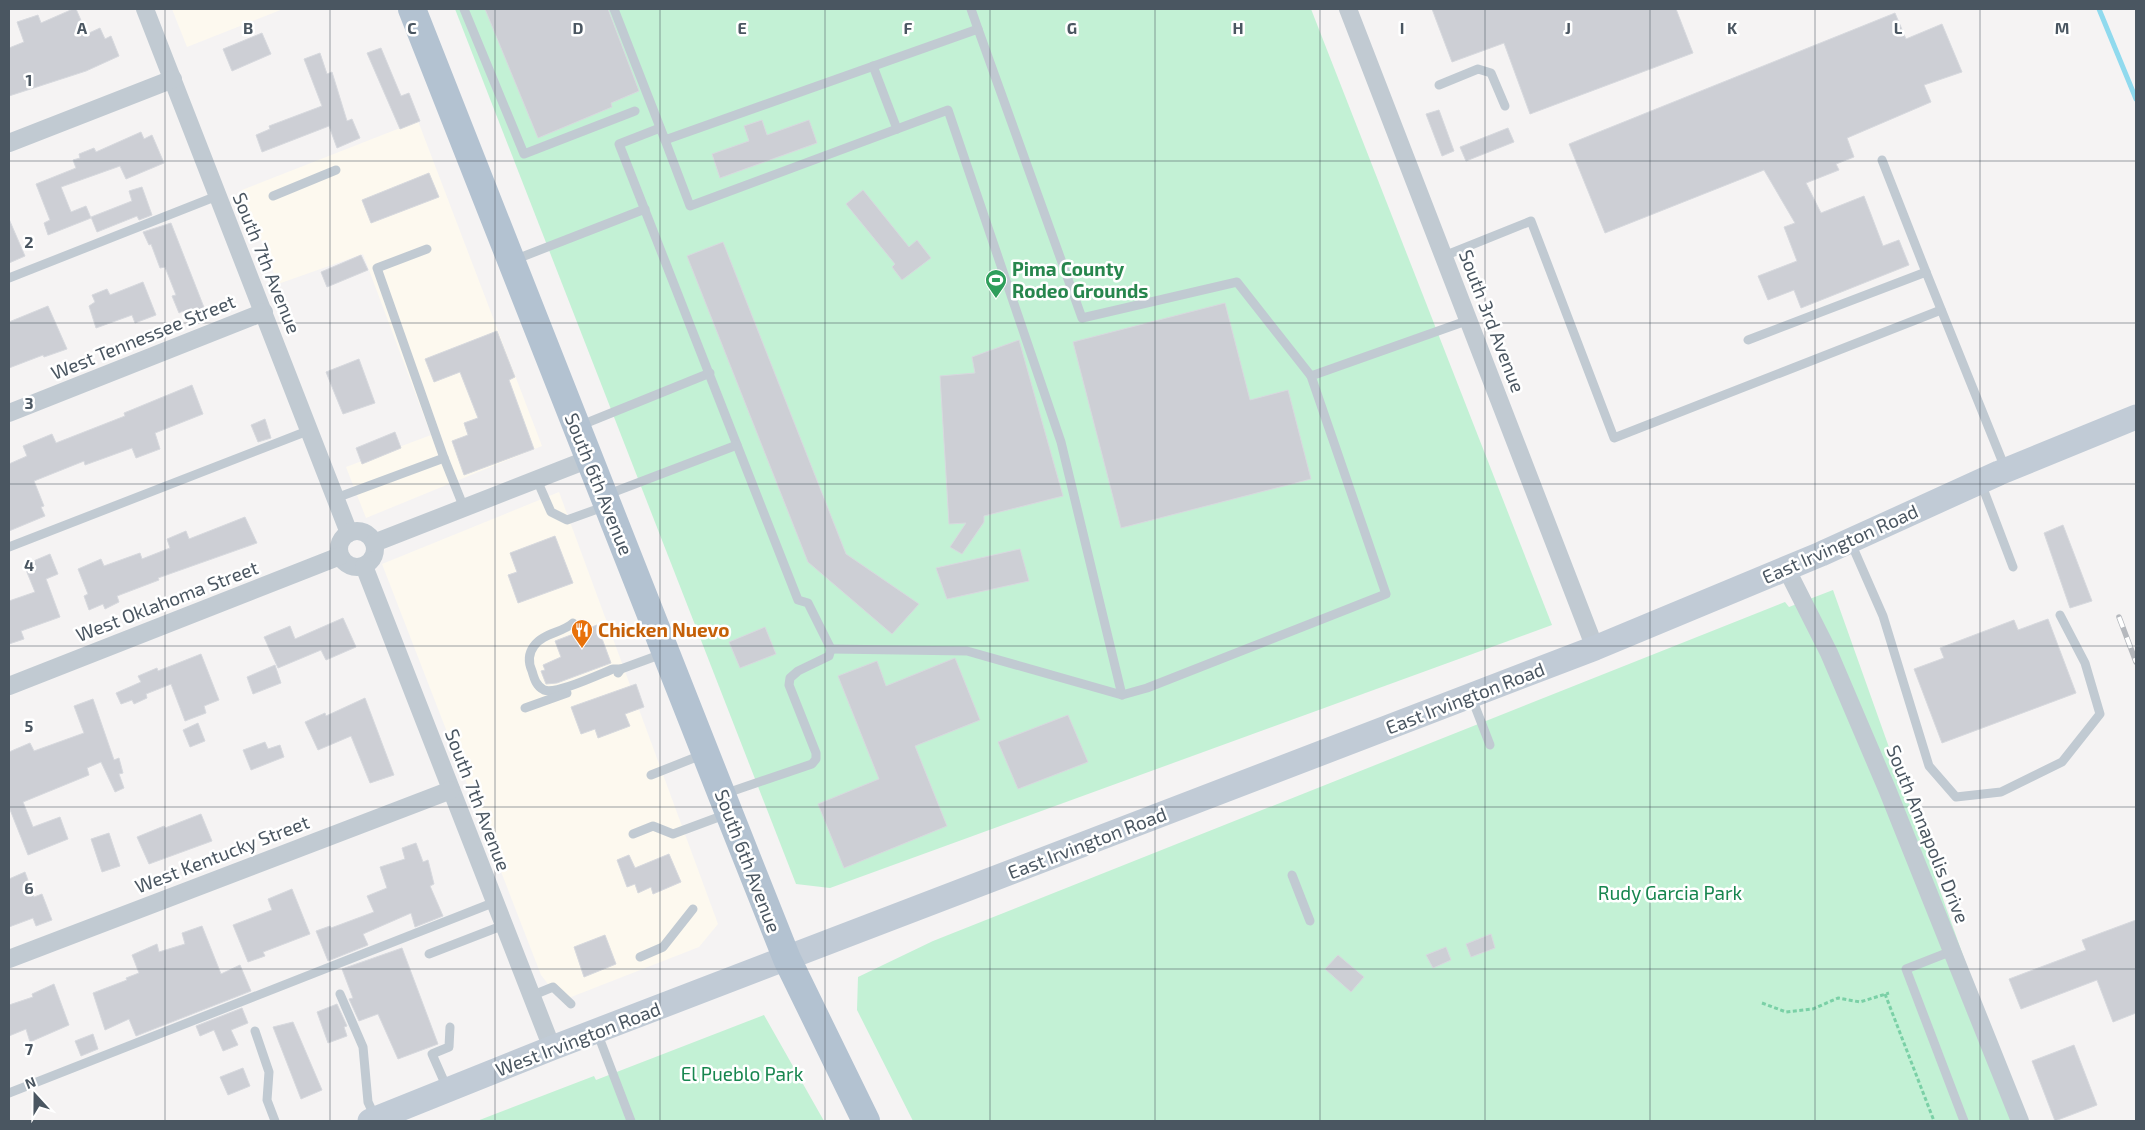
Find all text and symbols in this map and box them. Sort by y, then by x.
text: A [77,18,88,37]
text: B [243,18,253,37]
text: C [407,18,417,37]
text: D [573,18,584,37]
text: E [737,18,747,37]
text: F [904,18,913,37]
text: G [1067,18,1077,37]
text: H [1232,18,1244,37]
text: I [1400,18,1404,37]
text: J [1565,18,1571,37]
text: K [1727,18,1738,37]
text: L [1894,18,1903,37]
text: M [2055,18,2069,37]
text: 1 [26,70,32,89]
street label: South 7th Avenue [229,189,306,337]
text: 2 [24,232,34,251]
street label: South 3rd Avenue [1455,246,1530,395]
place label: Pima County Rodeo Grounds [1012,257,1148,302]
sports icon: Pima County Rodeo Grounds [984,268,1008,299]
street label: West Tennessee Street [47,289,238,384]
text: 3 [24,393,34,412]
street label: South 6th Avenue [560,409,638,558]
street label: East Irvington Road [1758,499,1921,588]
text: 4 [24,555,34,574]
street label: West Oklahoma Street [72,555,261,646]
restaurant icon: Chicken Nuevo [570,618,594,649]
place label: Chicken Nuevo [598,618,729,641]
street label: East Irvington Road [1382,657,1548,738]
text: 5 [25,716,34,735]
street label: South 7th Avenue [441,726,516,874]
street label: South Annapolis Drive [1882,741,1975,926]
street label: South 6th Avenue [711,786,786,936]
street label: East Irvington Road [1004,802,1170,883]
street label: West Kentucky Street [131,810,312,897]
text: 6 [24,878,34,897]
park label: Rudy Garcia Park [1598,881,1743,904]
street label: West Irvington Road [492,996,664,1081]
text: 7 [25,1039,34,1058]
park label: El Pueblo Park [681,1062,804,1085]
north arrow [10,1070,60,1120]
text: N [22,1073,38,1092]

